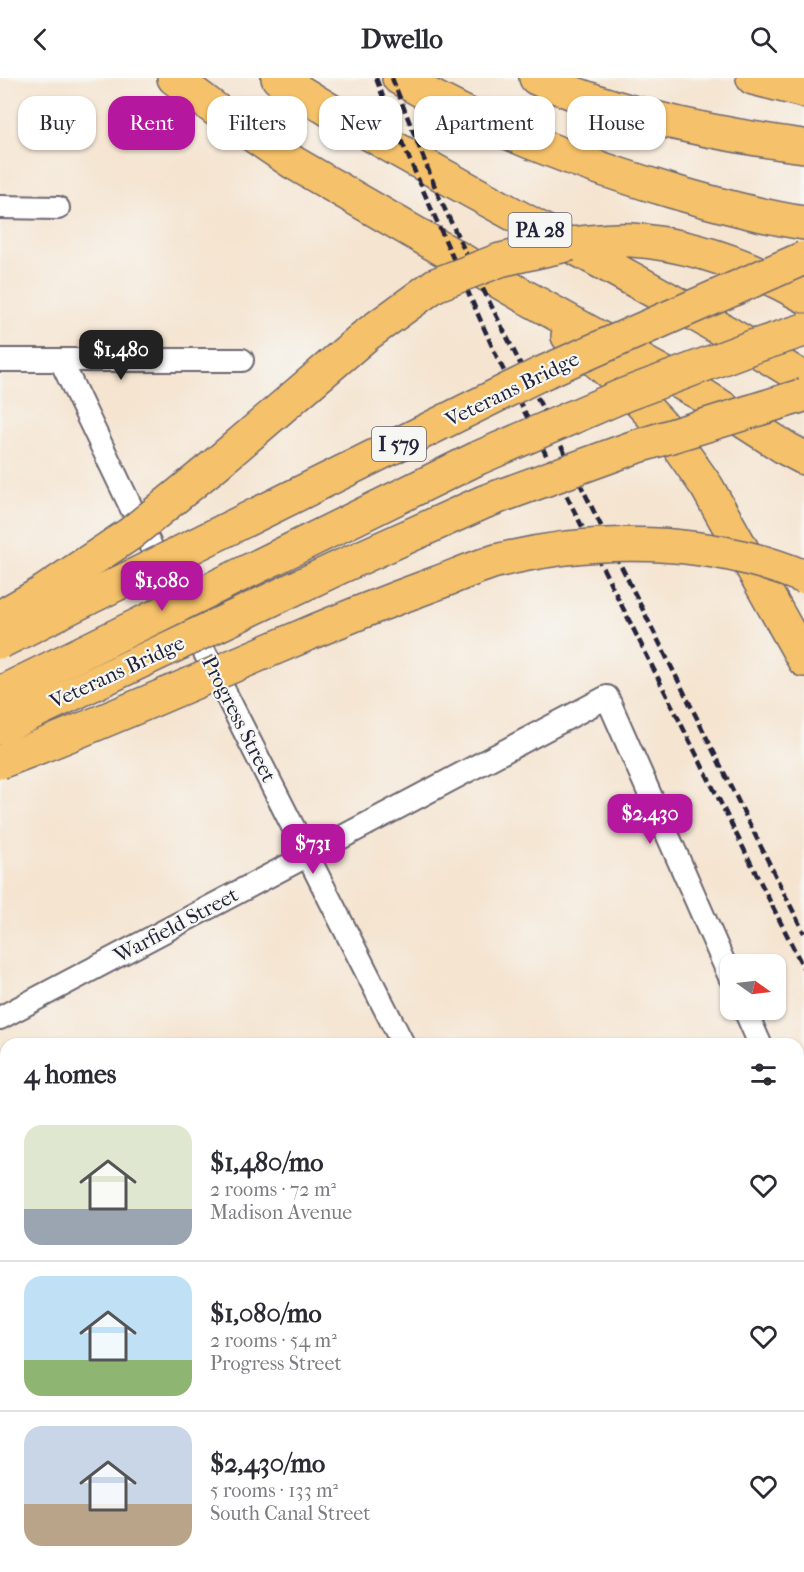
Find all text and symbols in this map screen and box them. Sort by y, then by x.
icon: back [24,23,57,56]
text: Dwello [361,23,443,55]
icon: search [747,23,780,56]
chip: Buy [18,96,96,150]
chip: Rent [108,96,195,150]
chip: Filters [207,96,307,150]
chip: New [319,96,402,150]
chip: Apartment [414,96,555,150]
chip: House [567,96,666,150]
road number: PA 28 [508,213,572,247]
pin: $1,480 [72,330,170,381]
text: $1,480 [93,338,149,361]
street label: Veterans Bridge [440,346,583,432]
road number: I 579 [372,427,426,461]
pin: $1,080 [113,561,211,612]
text: $1,080 [135,569,189,592]
street label: Veterans Bridge [45,630,188,714]
street label: Progress Street [197,652,281,786]
pin: $2,430 [601,794,699,845]
text: $2,430 [621,802,679,825]
pin: $731 [277,824,349,875]
text: $731 [295,832,331,855]
street label: Warfield Street [109,882,242,968]
north arrow [720,954,786,1020]
map controls [720,954,786,1020]
icon: filters [747,1058,780,1091]
text: 4 homes [24,1059,116,1090]
text: $1,480/mo [210,1147,323,1178]
icon: home [72,1149,144,1221]
icon: heart [747,1169,780,1202]
text: 2 rooms · 72 m² [210,1178,336,1201]
text: Madison Avenue [210,1201,352,1224]
text: $1,080/mo [210,1298,322,1329]
icon: home [72,1300,144,1372]
icon: heart [747,1320,780,1353]
text: 2 rooms · 54 m² [210,1329,337,1352]
text: Progress Street [210,1352,342,1375]
text: $2,430/mo [210,1448,325,1479]
icon: home [72,1450,144,1522]
icon: heart [747,1470,780,1503]
text: 5 rooms · 133 m² [210,1479,338,1502]
text: South Canal Street [210,1502,370,1525]

